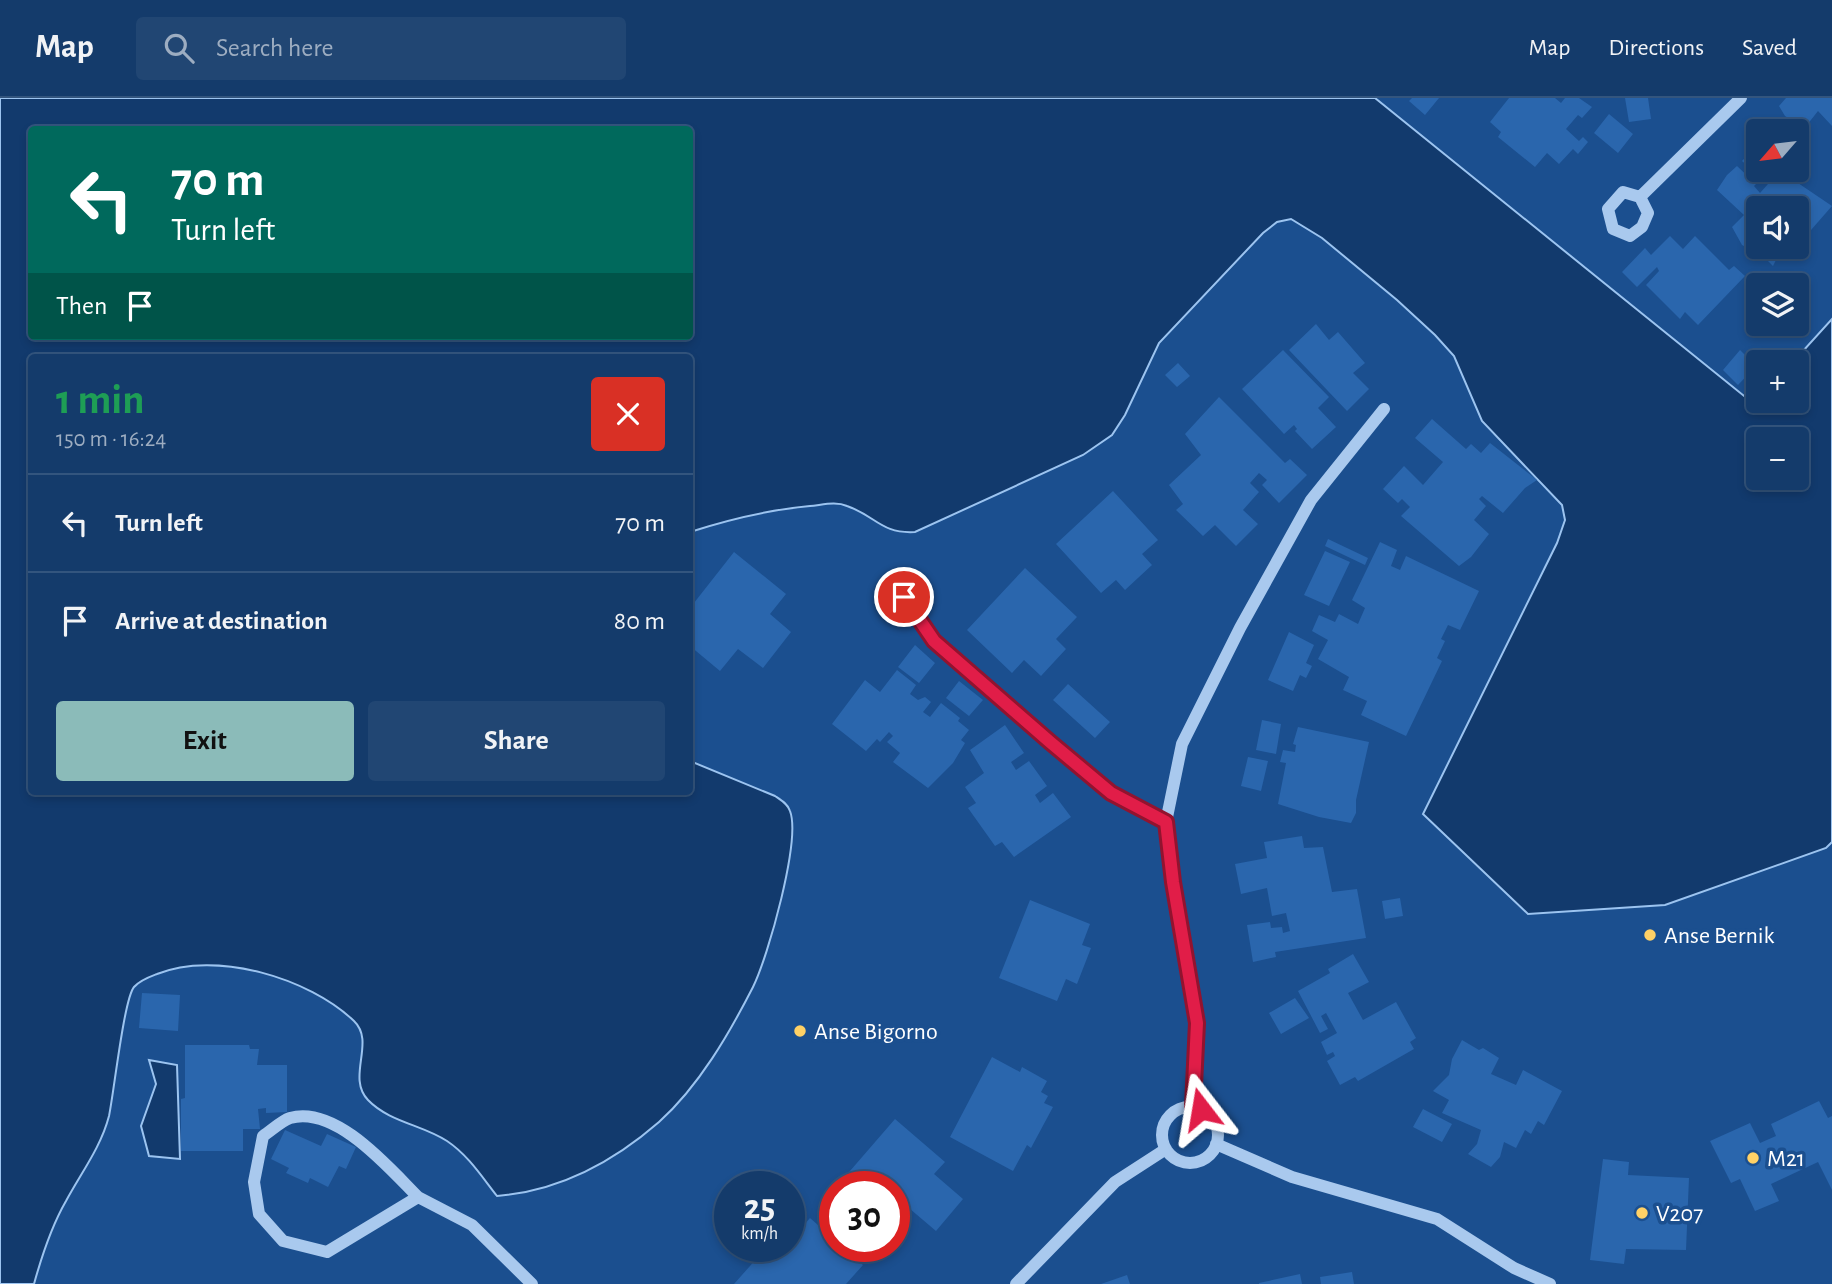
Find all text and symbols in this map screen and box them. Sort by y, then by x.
search box [136,17,626,80]
icon: search [160,29,198,67]
text: Map [35,31,94,64]
text: Search here [216,35,334,61]
text: Map [1528,36,1570,60]
text: Directions [1608,36,1704,60]
text: Saved [1742,36,1797,60]
north arrow [1746,119,1810,182]
map controls [1746,119,1809,490]
icon: left [56,154,147,245]
text: 70 m [171,156,265,205]
button: sound [1746,196,1809,259]
text: Turn left [171,214,275,246]
button: layers [1746,273,1809,336]
icon: arrive [121,287,159,325]
text: Then [56,293,107,319]
button: + [1746,350,1809,413]
button: close [591,377,665,451]
text: 1 min [56,379,145,421]
button: − [1746,427,1809,490]
text: 150 m · 16:24 [56,428,166,451]
icon: left [56,504,94,542]
text: Turn left [115,510,203,536]
text: 70 m [615,510,665,536]
pin [874,567,934,627]
icon: arrive [885,578,923,616]
icon: arrive [56,602,94,640]
text: Arrive at destination [115,608,328,634]
text: 80 m [614,608,665,634]
button: Exit [56,701,354,781]
button: Share [368,701,665,781]
place label: Anse Bernik [1664,924,1775,948]
marker: Anse Bernik [1642,927,1658,943]
place label: Anse Bigorno [814,1020,938,1044]
marker: Anse Bigorno [792,1023,808,1039]
position arrow [1164,1072,1238,1146]
place label: M21 [1767,1147,1805,1171]
marker: M21 [1745,1150,1761,1166]
speed limit sign: 30 [819,1171,910,1262]
text: 25 [744,1190,775,1225]
place label: V207 [1656,1202,1703,1226]
marker: V207 [1634,1205,1650,1221]
text: km/h [741,1225,778,1243]

